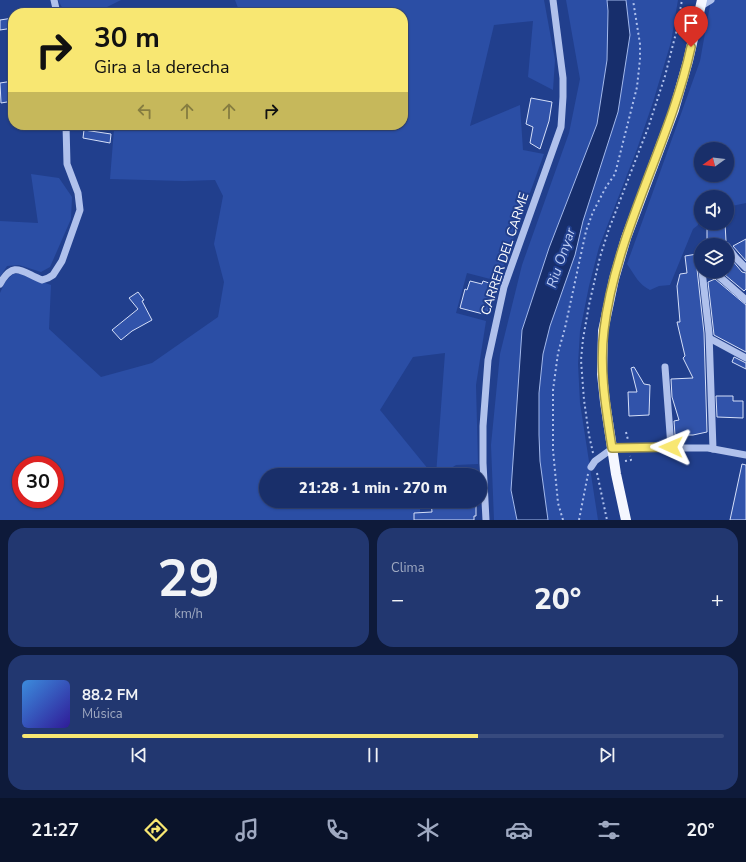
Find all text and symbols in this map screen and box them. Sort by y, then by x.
pin [674,6,708,47]
icon: arrive [680,12,702,34]
text: 30 m [94,19,160,57]
icon: right [28,24,80,76]
text: Gira a la derecha [94,55,230,79]
icon: left [134,100,156,122]
icon: ahead [176,100,198,122]
icon: ahead [218,100,240,122]
icon: right [260,100,282,122]
north arrow [694,142,734,182]
map controls [694,142,734,278]
street label: CARRER DEL CARME [477,190,533,318]
button: sound [694,190,734,230]
water label: Riu Onyar [542,225,580,290]
button: layers [694,238,734,278]
position arrow [650,426,692,468]
speed limit sign: 30 [12,456,64,508]
text: 21:28 · 1 min · 270 m [299,478,447,498]
text: 29 [157,543,220,614]
text: Clima [391,559,425,577]
text: 20° [534,579,581,620]
text: − [391,585,404,615]
text: + [711,585,724,615]
text: km/h [174,605,203,623]
text: 88.2 FM [82,685,138,705]
text: Música [82,705,123,723]
icon: previous [128,744,150,766]
icon: pause [362,744,384,766]
icon: next [596,744,618,766]
icon: directions [142,816,170,844]
icon: music [233,816,261,844]
icon: phone [323,816,351,844]
icon: climate [414,816,442,844]
icon: car [505,816,533,844]
icon: filters [595,816,623,844]
text: 21:27 [31,818,79,842]
text: 20° [686,818,715,842]

